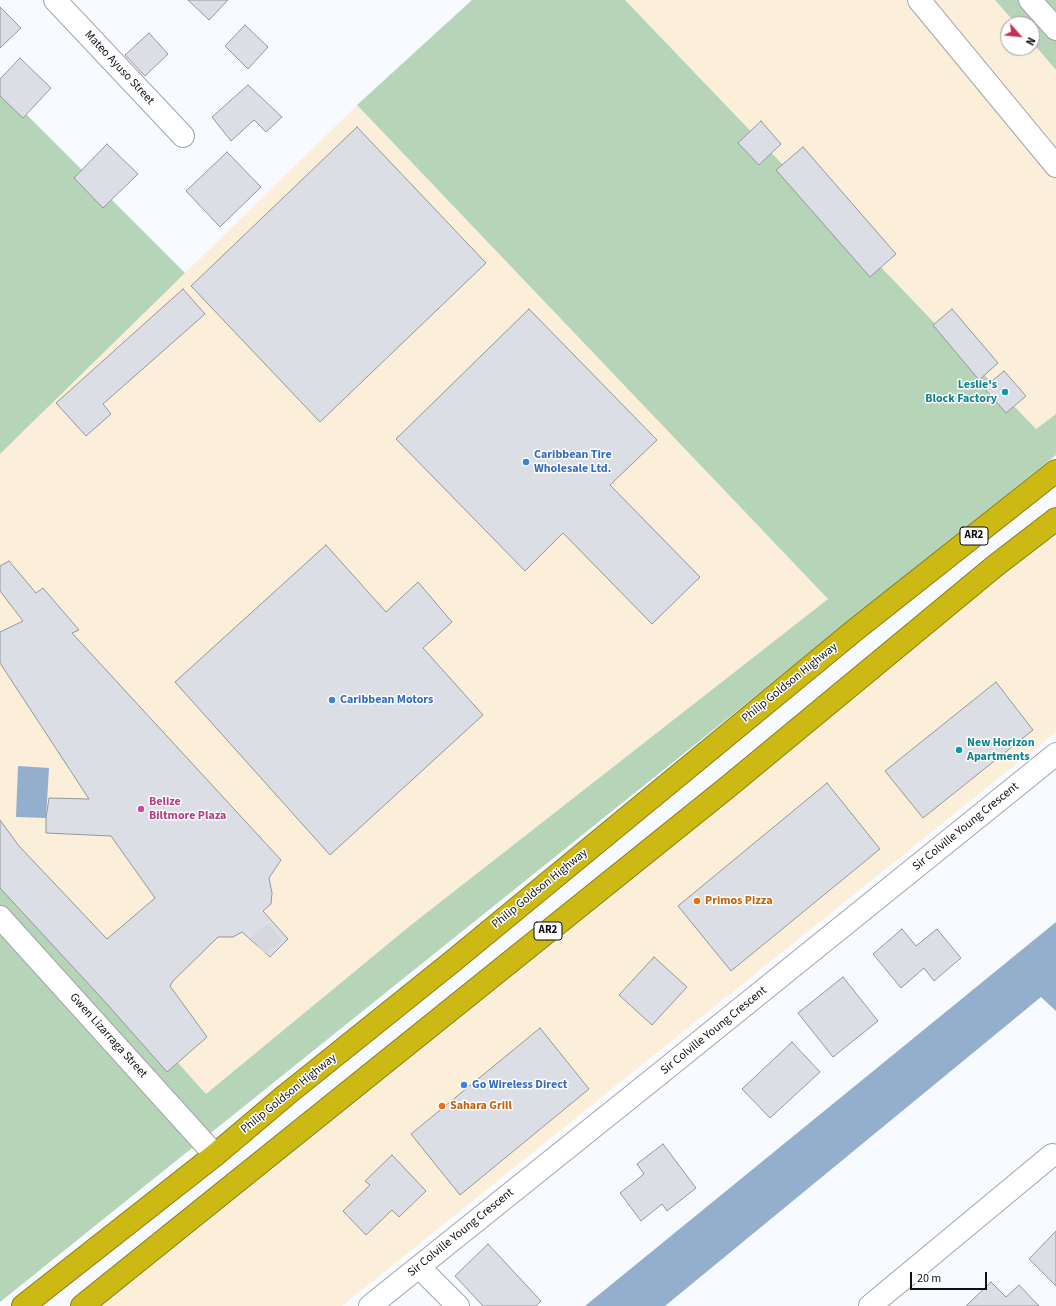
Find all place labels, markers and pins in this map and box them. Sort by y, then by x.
place label: Leslie's Block Factory [925,378,997,406]
marker: Leslie's Block Factory [1000,387,1010,397]
place label: Caribbean Tire Wholesale Ltd. [534,448,612,476]
marker: Caribbean Tire Wholesale Ltd. [521,457,531,467]
place label: Caribbean Motors [340,693,433,707]
marker: Caribbean Motors [327,695,337,705]
place label: New Horizon Apartments [967,736,1035,764]
marker: New Horizon Apartments [954,745,964,755]
place label: Belize Biltmore Plaza [149,795,226,823]
marker: Belize Biltmore Plaza [136,804,146,814]
place label: Primos Pizza [705,894,773,908]
marker: Primos Pizza [692,896,702,906]
place label: Go Wireless Direct [472,1078,567,1092]
marker: Go Wireless Direct [459,1080,469,1090]
place label: Sahara Grill [450,1099,512,1113]
marker: Sahara Grill [437,1101,447,1111]

